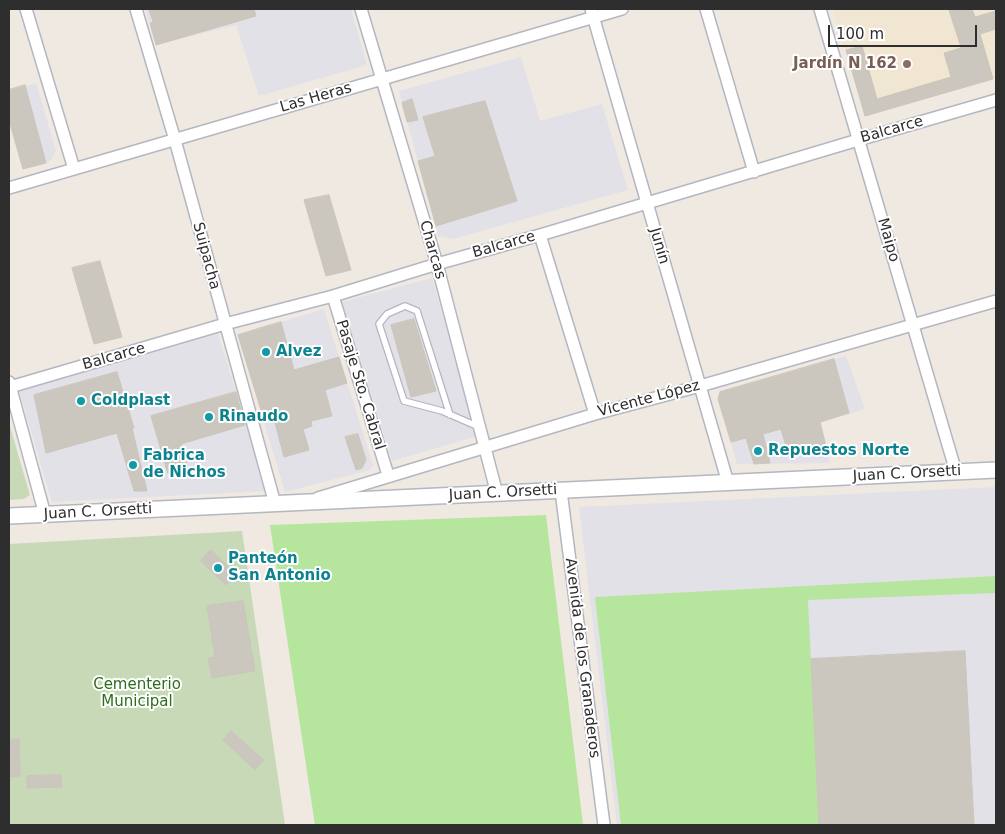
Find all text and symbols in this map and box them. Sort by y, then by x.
scale bar [830,15,979,47]
text: 100 m [836,25,884,43]
place label: Jardín N 162 [793,55,897,73]
marker: Jardín N 162 [901,58,913,70]
street label: Las Heras [278,79,354,117]
street label: Balcarce [859,112,925,148]
street label: Maipo [873,216,903,264]
street label: Charcas [415,219,449,281]
street label: Suipacha [188,220,224,292]
street label: Junín [645,226,673,266]
street label: Balcarce [471,227,537,263]
street label: Pasaje Sto. Cabral [332,318,388,452]
street label: Balcarce [81,339,147,375]
place label: Alvez [276,343,321,361]
marker: Alvez [260,346,272,358]
street label: Vicente López [596,377,702,421]
place label: Coldplast [91,392,170,410]
marker: Coldplast [75,395,87,407]
place label: Rinaudo [219,408,288,426]
marker: Rinaudo [203,411,215,423]
place label: Repuestos Norte [768,442,909,460]
marker: Repuestos Norte [752,445,764,457]
place label: Fabrica de Nichos [143,447,226,482]
marker: Fabrica de Nichos [127,459,139,471]
street label: Juan C. Orsetti [852,462,962,486]
street label: Juan C. Orsetti [448,481,558,505]
street label: Juan C. Orsetti [43,500,153,524]
place label: Panteón San Antonio [228,550,331,585]
street label: Avenida de los Granaderos [561,557,603,759]
marker: Panteón San Antonio [212,562,224,574]
park label: Cementerio Municipal [93,676,181,711]

